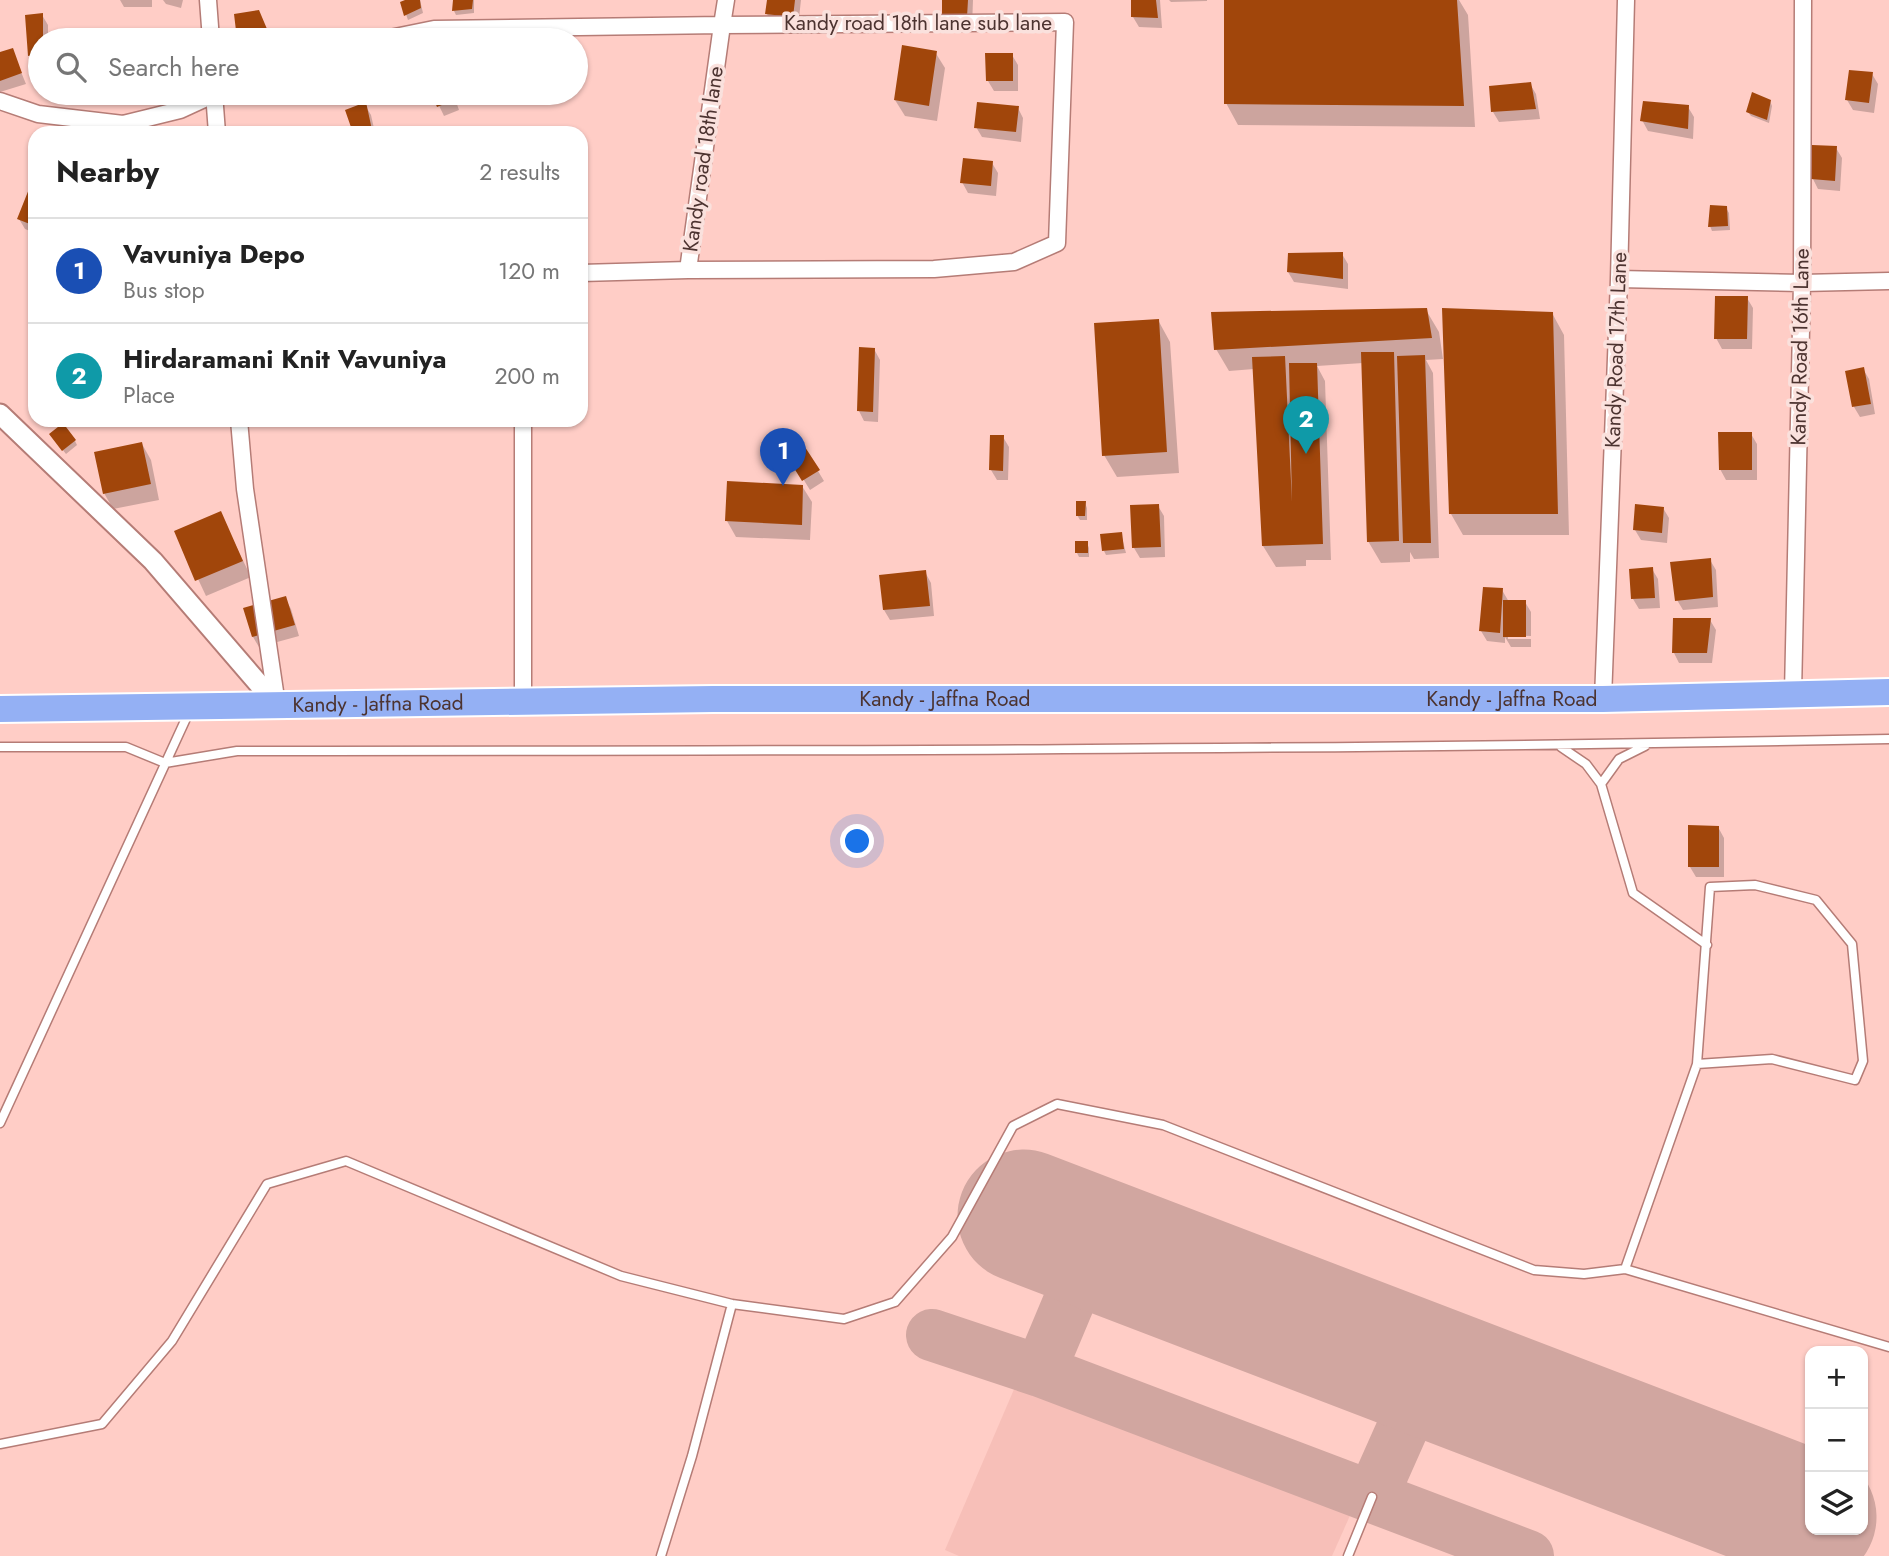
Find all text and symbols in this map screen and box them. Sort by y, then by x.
street label: Kandy road 18th lane sub lane [784,8,1052,38]
search box [28,28,588,105]
icon: search [52,48,90,86]
text: Search here [108,48,240,86]
street label: Kandy road 18th lane [675,64,731,254]
text: Nearby [56,150,159,193]
text: 2 results [479,155,560,189]
text: Vavuniya Depo [123,235,305,273]
street label: Kandy Road 16th Lane [1783,248,1817,446]
street label: Kandy Road 17th Lane [1598,251,1634,449]
text: 1 [73,254,85,288]
text: 120 m [498,254,560,288]
text: Bus stop [123,273,205,307]
text: Hirdaramani Knit Vavuniya [123,340,446,378]
text: 2 [71,359,87,393]
text: 200 m [494,359,560,393]
text: Place [123,378,175,412]
pin: 2 [1283,396,1329,454]
pin: 1 [760,428,806,486]
street label: Kandy - Jaffna Road [859,684,1031,714]
street label: Kandy - Jaffna Road [1426,684,1598,714]
street label: Kandy - Jaffna Road [292,687,464,720]
your location [840,824,874,858]
map controls [1805,1346,1868,1535]
button: + [1805,1346,1868,1409]
button: − [1805,1409,1868,1472]
button: layers [1805,1472,1868,1535]

